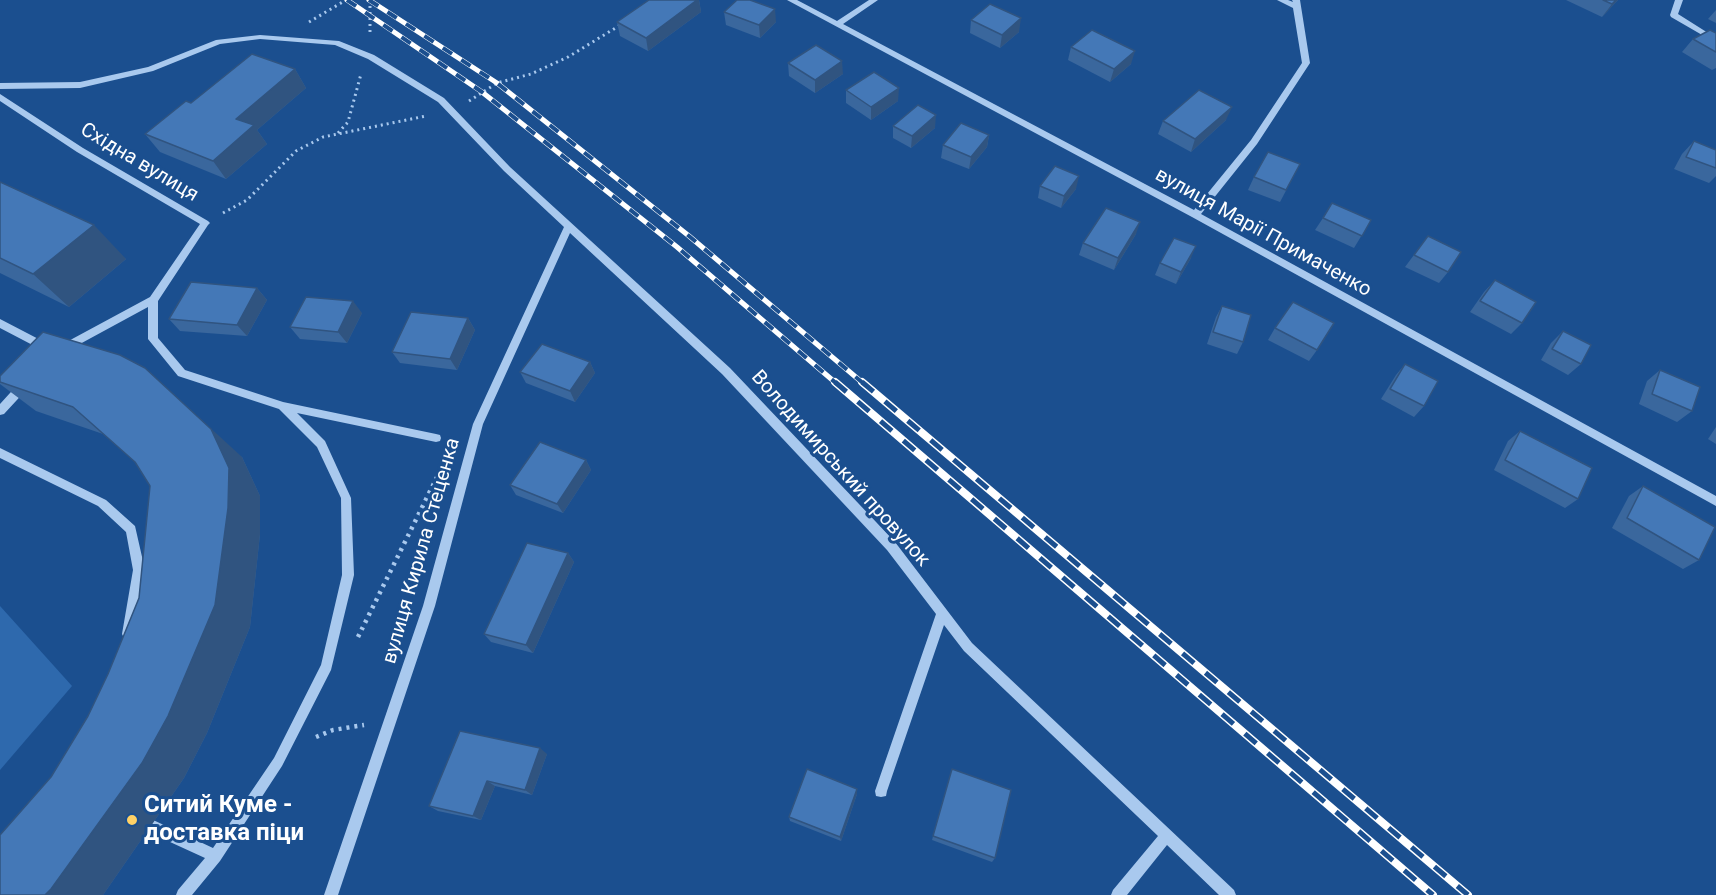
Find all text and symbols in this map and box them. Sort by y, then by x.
street label: Східна вулиця [76,118,202,208]
street label: вулиця Марії Примаченко [1151,163,1375,303]
street label: Володимирський провулок [746,366,934,572]
street label: вулиця Кирила Стеценка [378,435,466,667]
place label: Ситий Куме - доставка піци [144,792,304,848]
marker: Ситий Куме - доставка піци [125,813,139,827]

